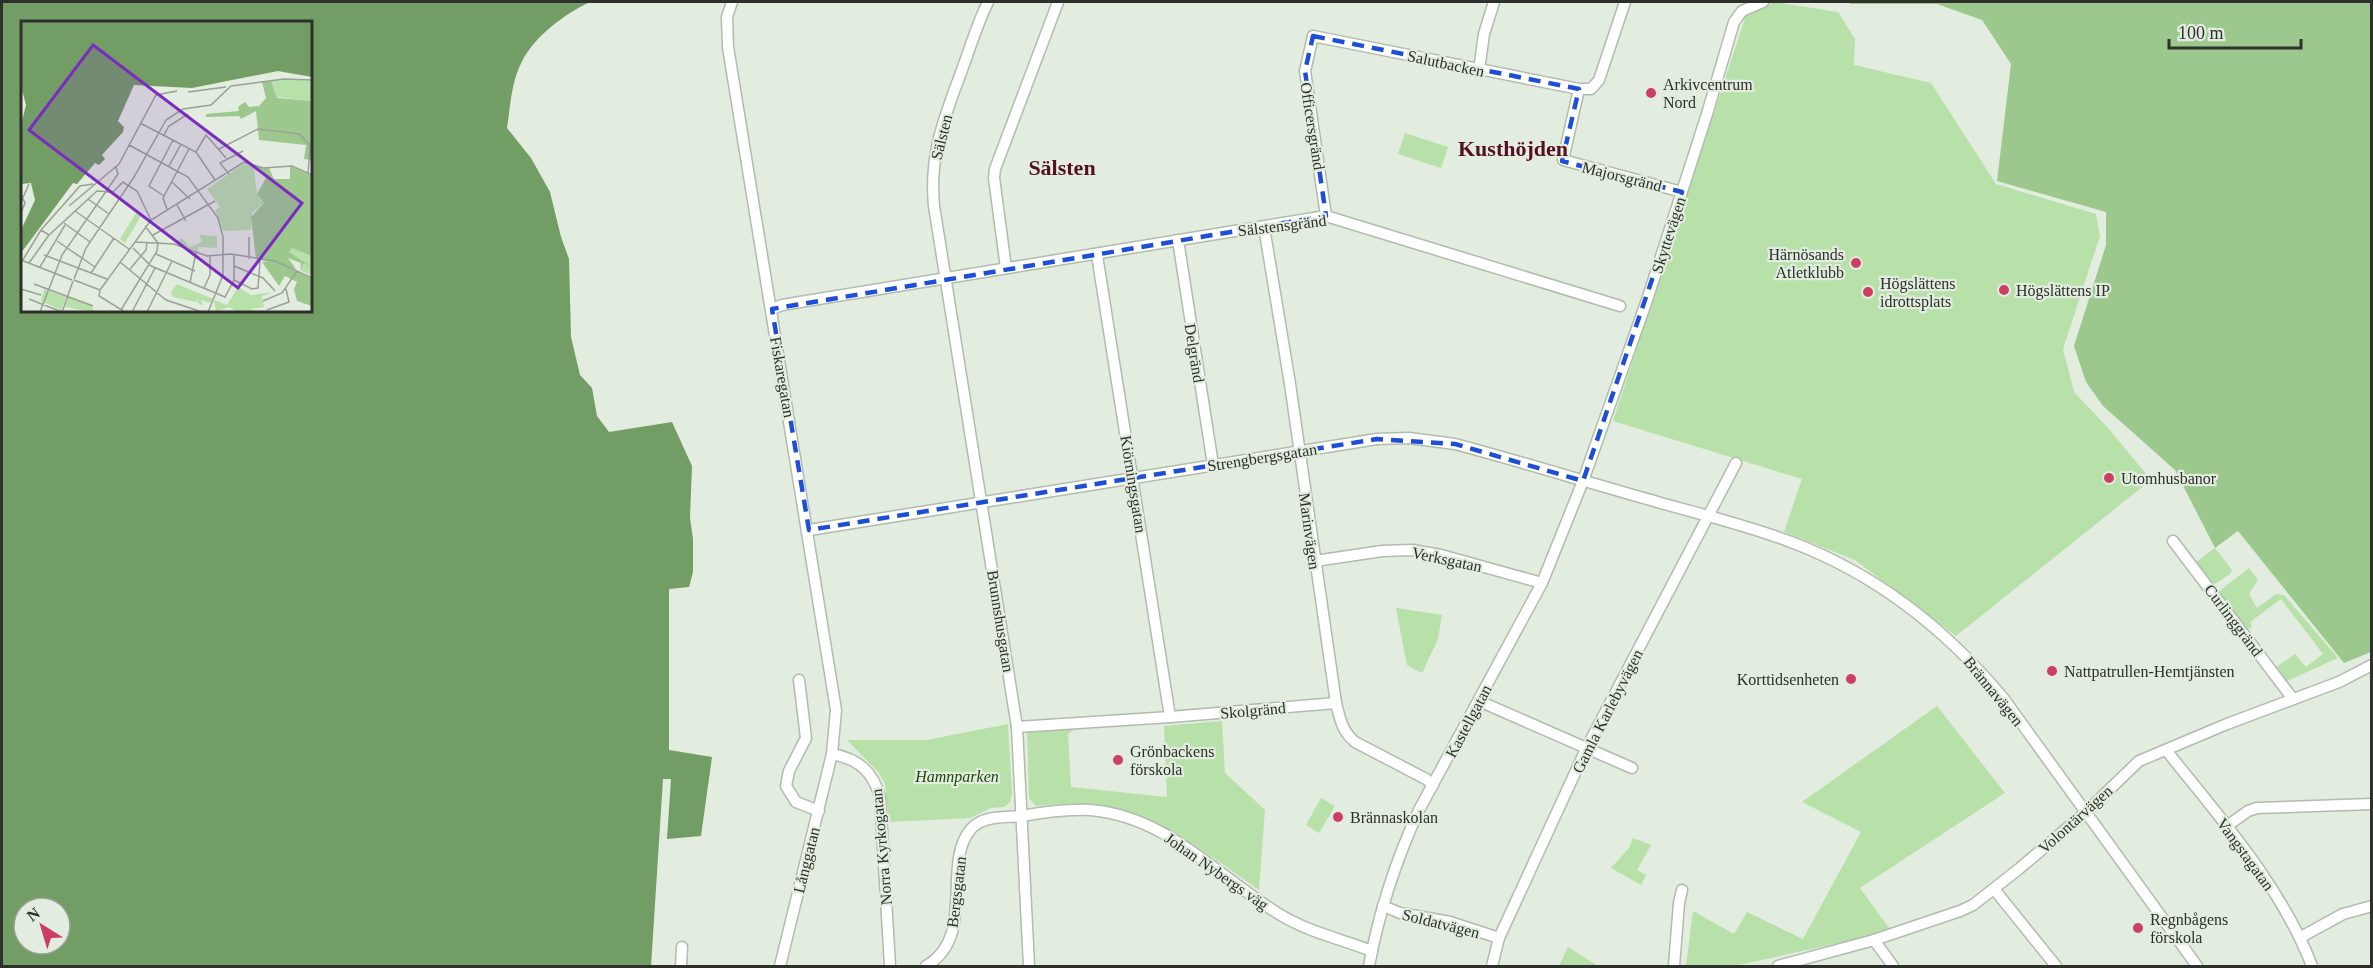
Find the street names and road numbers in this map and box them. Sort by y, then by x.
street label: Salutbacken [1406,47,1486,80]
street label: Officersgränd [1296,81,1328,171]
street label: Sälsten [928,113,955,162]
street label: Majorsgränd [1580,158,1664,196]
street label: Skyttevägen [1648,195,1690,276]
street label: Sälstensgränd [1237,212,1327,240]
street label: Delgränd [1180,322,1208,384]
street label: Fiskaregatan [766,335,798,419]
street label: Kiörningsgatan [1116,434,1150,534]
street label: Strengbergsgatan [1206,440,1318,476]
street label: Marinvägen [1295,492,1323,571]
street label: Verksgatan [1410,544,1483,576]
street label: Brunnshusgatan [983,569,1017,673]
street label: Curlinggränd [2200,581,2266,660]
street label: Gamla Karlebyvägen [1569,647,1647,776]
street label: Brännavägen [1960,653,2027,730]
street label: Kastellgatan [1442,682,1496,761]
street label: Skolgränd [1220,699,1287,723]
street label: Volontärvägen [2035,782,2116,858]
street label: Norra Kyrkogatan [868,788,896,906]
street label: Vangstagatan [2213,815,2278,894]
street label: Långgatan [790,825,824,895]
street label: Johan Nybergs väg [1161,829,1272,914]
street label: Bergsgatan [944,855,970,929]
street label: Soldatvägen [1400,906,1481,942]

